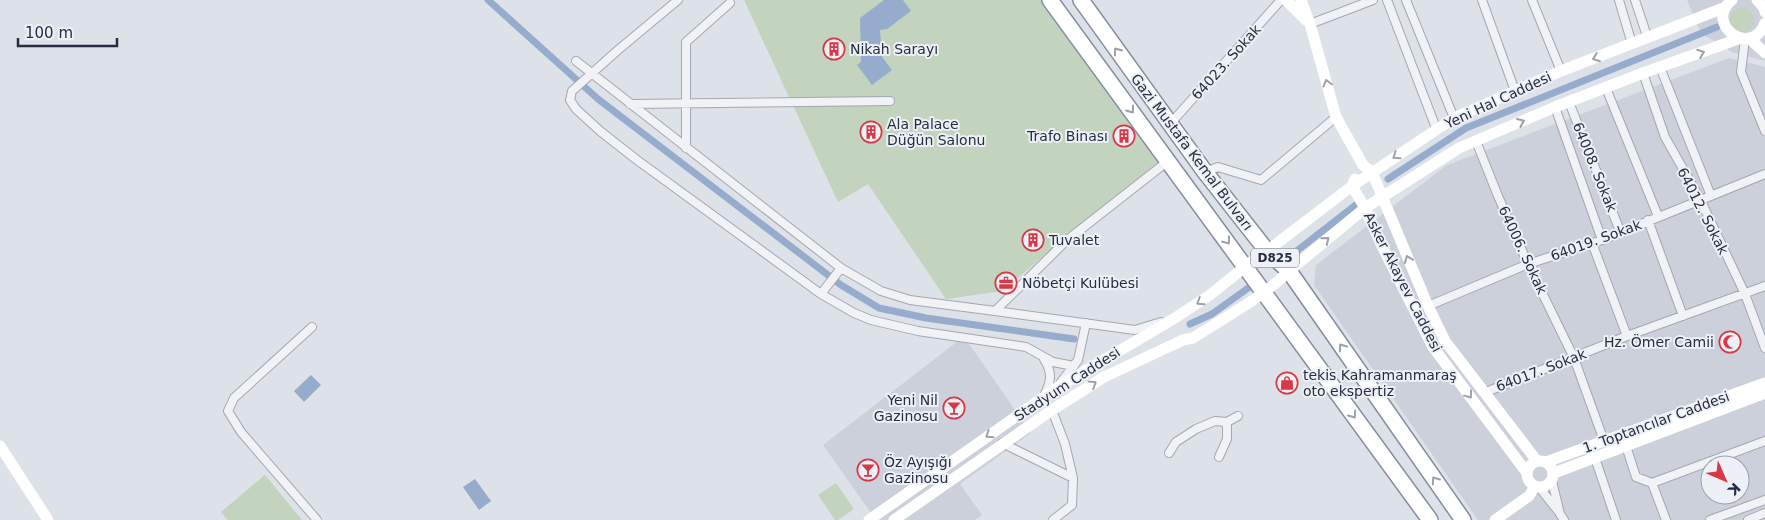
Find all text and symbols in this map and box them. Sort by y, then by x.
scale bar [18,15,116,47]
street label: 64023. Sokak [1188,21,1264,103]
text: 100 m [25,24,73,42]
building icon: Nikah Sarayı [822,37,846,61]
place label: Nikah Sarayı [850,41,938,57]
one-way arrow [1114,47,1123,56]
one-way arrow [1696,49,1704,59]
one-way arrow [1592,52,1601,62]
street label: Yeni Hal Caddesi [1441,68,1554,132]
street label: Gazi Mustafa Kemal Bulvarı [1128,71,1256,233]
one-way arrow [1322,80,1332,88]
one-way arrow [1125,104,1133,113]
place label: Ala Palace Düğün Salonu [887,116,985,148]
one-way arrow [1516,117,1525,128]
building icon: Ala Palace Düğün Salonu [859,120,883,144]
street label: 64008. Sokak [1570,120,1621,215]
building icon: Trafo Binası [1112,124,1136,148]
place label: Trafo Binası [1026,128,1108,144]
one-way arrow [1392,150,1402,159]
street label: 64012. Sokak [1674,165,1732,258]
street label: 64006. Sokak [1496,203,1551,297]
street label: Asker Akayev Caddesi [1361,209,1445,355]
street label: 64019. Sokak [1548,216,1644,264]
building icon: Tuvalet [1021,228,1045,252]
place label: Tuvalet [1048,232,1100,248]
one-way arrow [1221,235,1230,245]
one-way arrow [1321,237,1330,246]
road number: D825 [1251,248,1299,268]
one-way arrow [1404,255,1415,264]
office icon: Nöbetçi Kulübesi [994,271,1018,295]
place label: Nöbetçi Kulübesi [1022,275,1139,291]
one-way arrow [1197,295,1206,305]
mosque icon: Hz. Ömer Camii [1718,330,1742,354]
place label: Hz. Ömer Camii [1604,333,1714,350]
one-way arrow [1339,343,1348,353]
street label: Stadyum Caddesi [1011,344,1123,424]
street label: 64017. Sokak [1494,345,1589,395]
place label: tekis Kahramanmaraş oto ekspertiz [1303,367,1457,399]
shop icon: tekis Kahramanmaraş oto ekspertiz [1275,371,1299,395]
one-way arrow [1087,381,1096,391]
street label: 1. Toptancılar Caddesi [1581,388,1731,456]
one-way arrow [1463,389,1472,399]
place label: Yeni Nil Gazinosu [874,392,938,424]
bar icon: Yeni Nil Gazinosu [942,396,966,420]
one-way arrow [1347,409,1356,419]
one-way arrow [986,429,995,438]
place label: Öz Ayışığı Gazinosu [884,453,952,486]
north arrow [1700,455,1750,505]
bar icon: Öz Ayışığı Gazinosu [856,458,880,482]
one-way arrow [1432,476,1441,486]
text: K [1724,480,1744,499]

